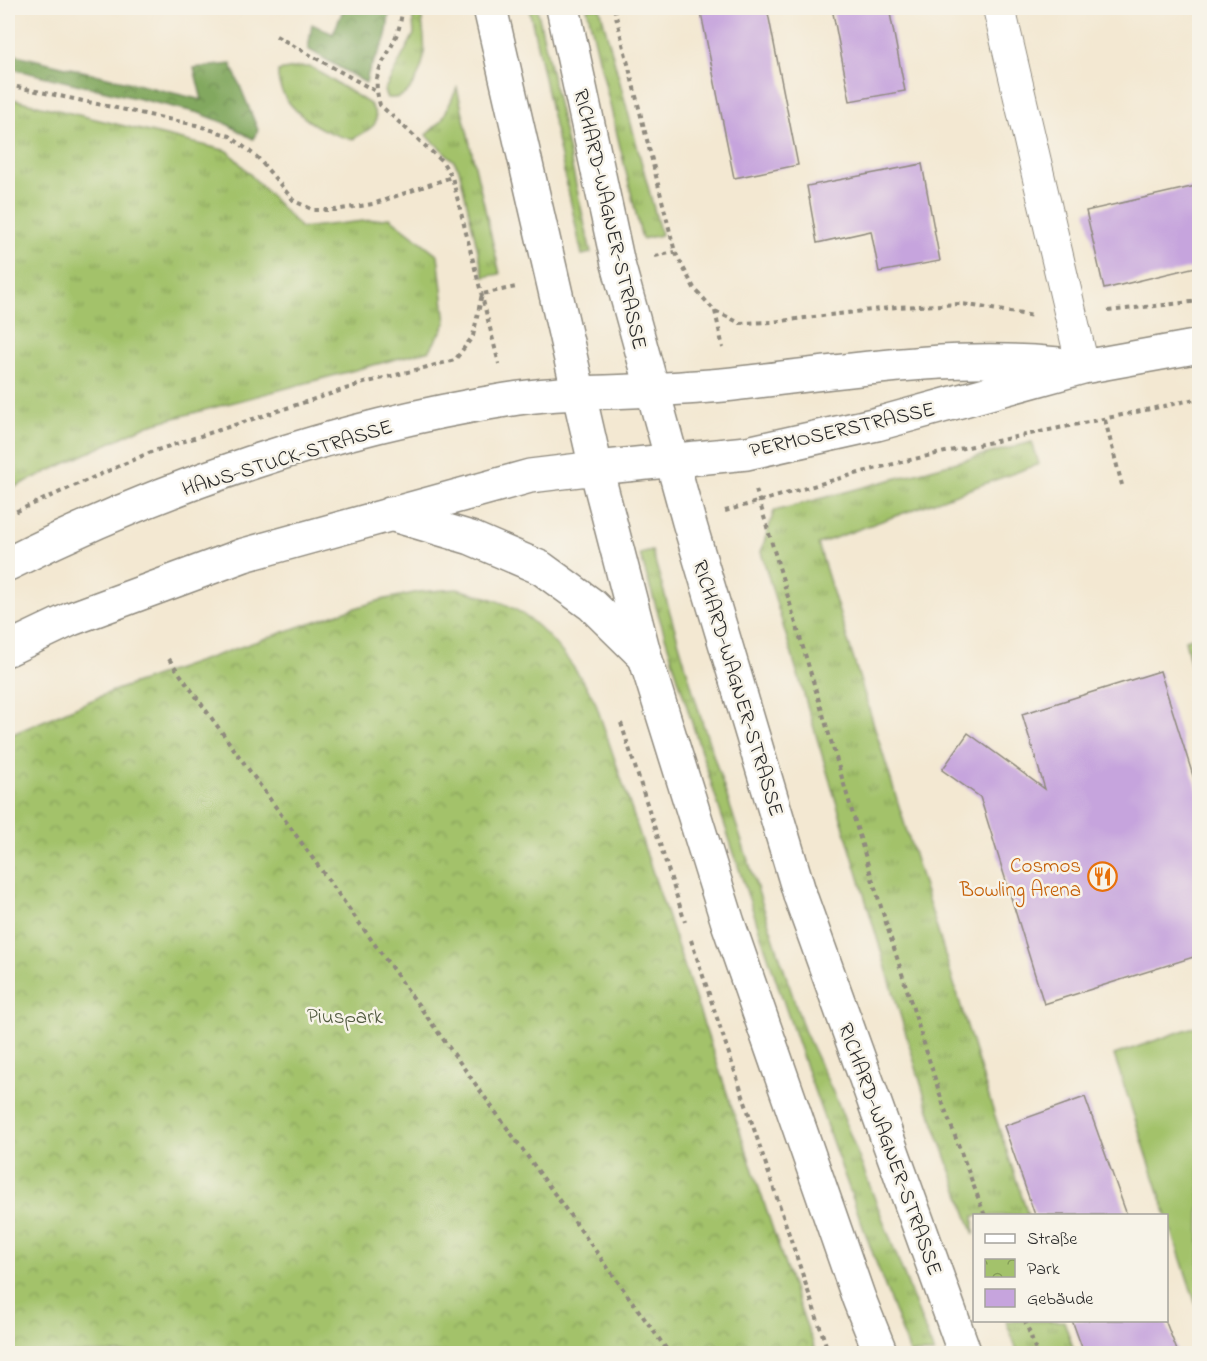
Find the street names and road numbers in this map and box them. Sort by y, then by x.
street label: RICHARD-WAGNER-STRASSE [564,86,654,353]
street label: PERMOSERSTRASSE [747,395,938,467]
street label: HANS-STUCK-STRASSE [179,413,397,505]
street label: RICHARD-WAGNER-STRASSE [684,557,790,820]
street label: RICHARD-WAGNER-STRASSE [829,1019,949,1280]

